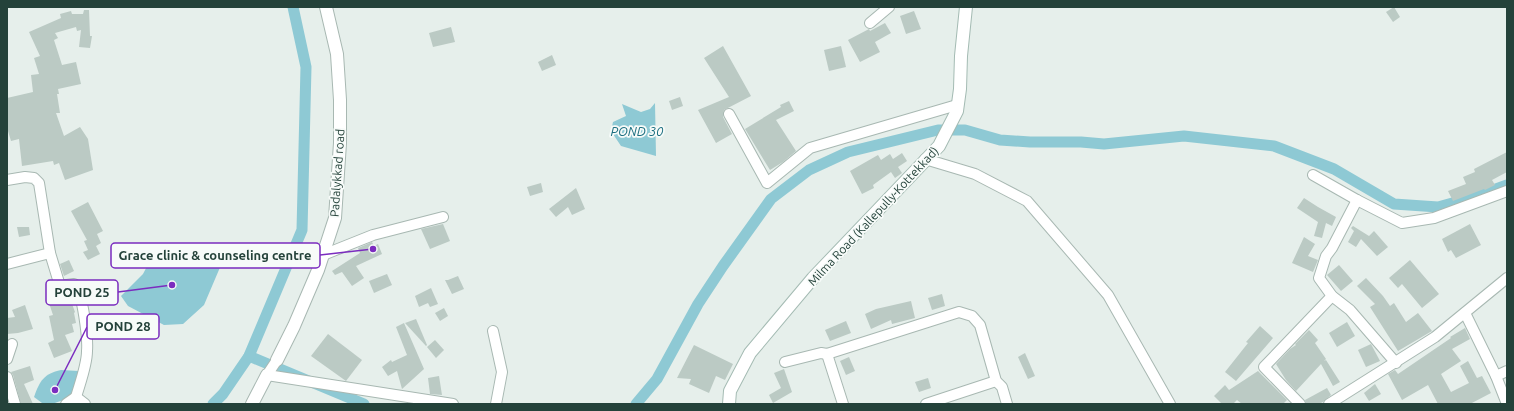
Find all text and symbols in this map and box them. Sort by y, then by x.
water label: POND 30 [610,124,664,138]
street label: Padalykkad road [327,129,347,217]
street label: Milma Road (Kallepully-Kottekkad) [805,144,942,289]
callout: Grace clinic & counseling centre [111,243,320,268]
text: Grace clinic & counseling centre [119,248,311,262]
callout: POND 25 [46,280,118,305]
text: POND 25 [54,285,110,299]
callout: POND 28 [87,314,159,339]
text: POND 28 [95,319,151,333]

